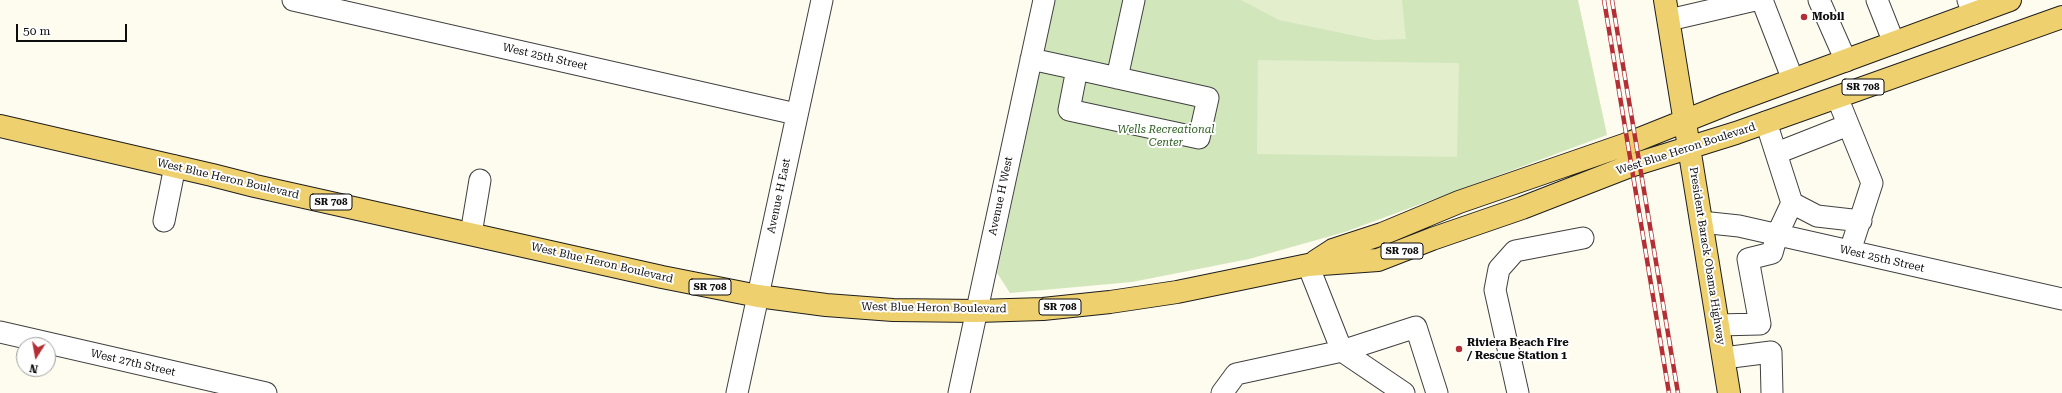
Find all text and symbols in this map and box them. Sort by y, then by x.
place label: Mobil [1812,10,1844,24]
marker: Mobil [1799,12,1809,22]
scale bar [18,16,129,42]
text: 50 m [23,24,50,38]
street label: West 25th Street [501,41,589,73]
road number: SR 708 [1842,79,1884,95]
street label: West Blue Heron Boulevard [1615,120,1757,178]
park label: Wells Recreational Center [1117,123,1215,149]
street label: Avenue H West [986,155,1016,237]
street label: West Blue Heron Boulevard [156,156,300,202]
street label: Avenue H East [765,157,793,235]
street label: President Barack Obama Highway [1686,166,1728,346]
road number: SR 708 [310,194,352,210]
street label: West Blue Heron Boulevard [530,240,674,286]
road number: SR 708 [1381,243,1423,259]
street label: West 25th Street [1838,243,1926,275]
road number: SR 708 [689,279,731,295]
road number: SR 708 [1039,299,1081,315]
street label: West Blue Heron Boulevard [861,300,1007,316]
place label: Riviera Beach Fire / Rescue Station 1 [1467,336,1569,362]
north arrow [16,337,56,377]
marker: Riviera Beach Fire / Rescue Station 1 [1454,344,1464,354]
street label: West 27th Street [89,347,177,379]
text: N [28,361,39,375]

